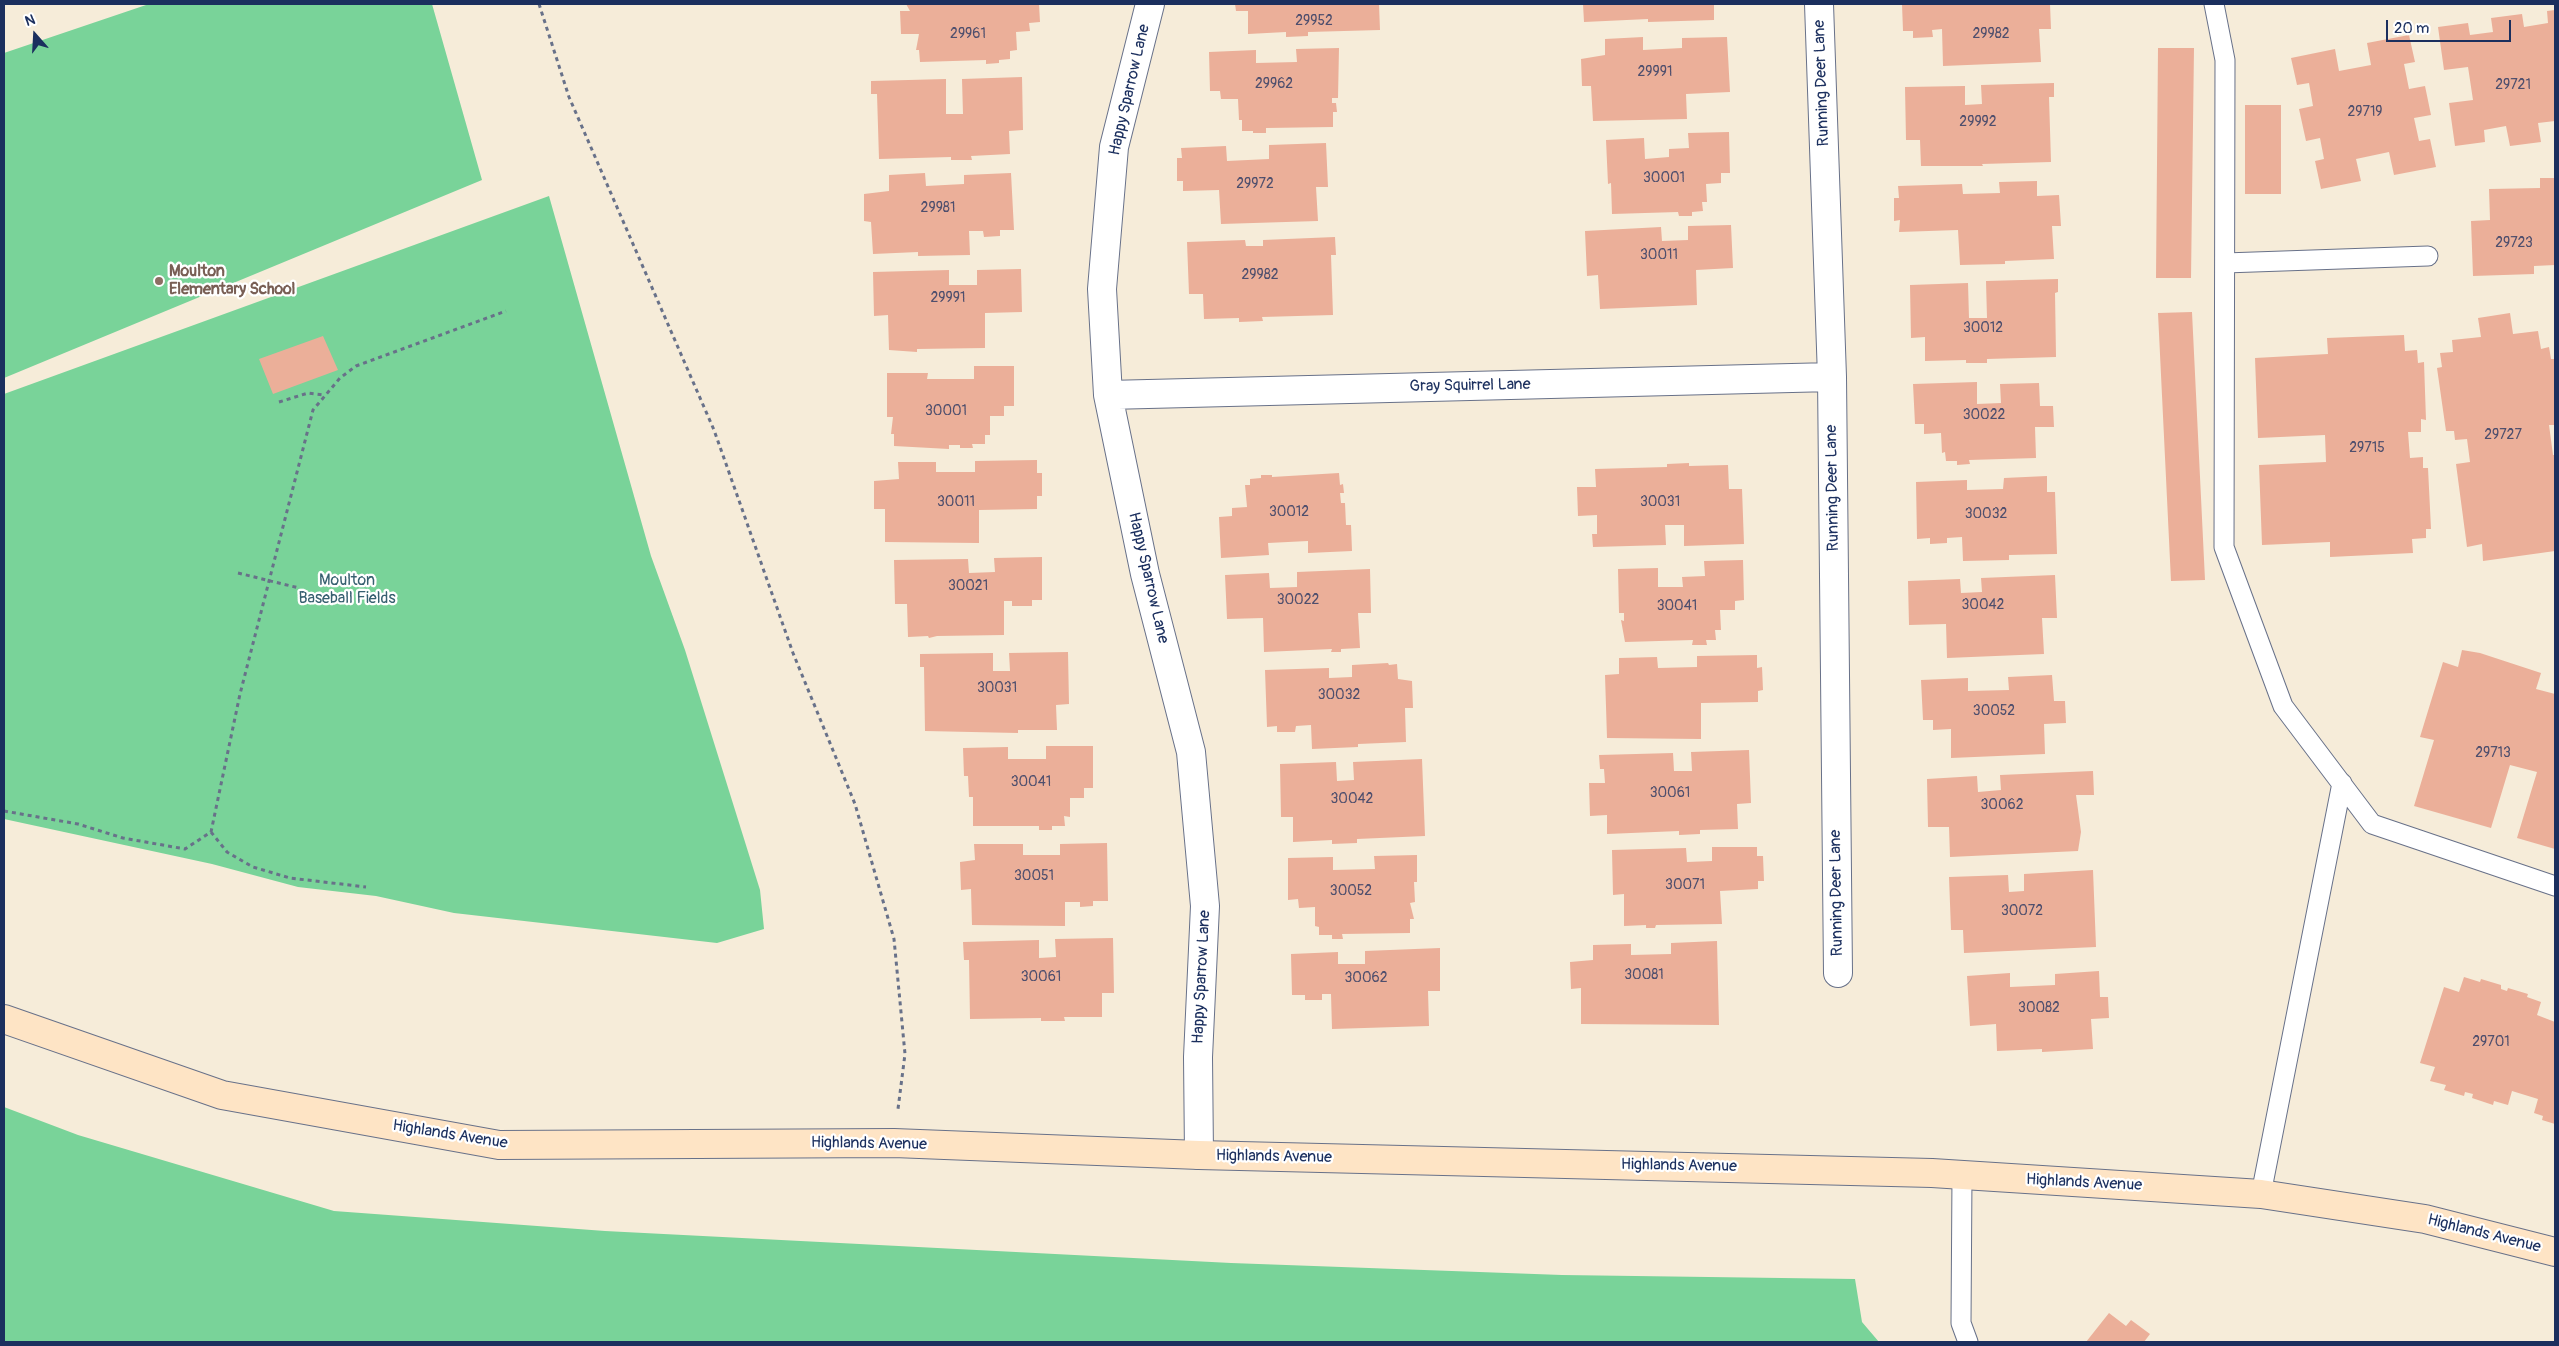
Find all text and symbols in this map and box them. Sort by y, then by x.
north arrow [10,10,60,60]
scale bar [2389,10,2514,42]
text: N [23,11,37,30]
house number: 29952 [1295,13,1333,29]
street label: Running Deer Lane [1810,19,1834,147]
text: 20 m [2394,19,2429,38]
street label: Happy Sparrow Lane [1106,23,1154,157]
house number: 29961 [950,26,986,42]
house number: 29982 [1972,26,2010,42]
house number: 29991 [1638,64,1672,80]
house number: 29962 [1255,76,1293,92]
house number: 29721 [2495,77,2531,93]
house number: 29719 [2347,104,2383,120]
house number: 29992 [1959,114,1997,130]
house number: 30001 [1643,170,1685,186]
house number: 29972 [1236,176,1274,192]
house number: 29981 [921,200,955,216]
house number: 29723 [2495,235,2533,251]
house number: 30011 [1640,247,1678,263]
place label: Moulton Elementary School [169,262,295,300]
house number: 29982 [1241,267,1279,283]
marker: Moulton Elementary School [153,275,165,287]
house number: 29991 [931,290,965,306]
house number: 30012 [1963,320,2003,336]
street label: Gray Squirrel Lane [1409,375,1531,397]
house number: 30001 [925,403,967,419]
house number: 30022 [1963,407,2005,423]
street label: Running Deer Lane [1822,425,1844,551]
house number: 29727 [2484,427,2522,443]
house number: 29715 [2349,440,2385,456]
house number: 30011 [937,494,975,510]
house number: 30031 [1640,494,1680,510]
house number: 30012 [1269,504,1309,520]
house number: 30032 [1965,506,2007,522]
street label: Happy Sparrow Lane [1124,511,1172,645]
park label: Moulton Baseball Fields [298,571,396,609]
house number: 30021 [948,578,988,594]
house number: 30022 [1277,592,1319,608]
house number: 30042 [1962,597,2004,613]
house number: 30041 [1657,598,1697,614]
house number: 30031 [977,680,1017,696]
house number: 30032 [1318,687,1360,703]
house number: 30052 [1973,703,2015,719]
house number: 29713 [2475,745,2511,761]
house number: 30041 [1011,774,1051,790]
house number: 30061 [1650,785,1690,801]
house number: 30042 [1331,791,1373,807]
house number: 30062 [1981,797,2023,813]
street label: Running Deer Lane [1826,830,1848,956]
house number: 30051 [1014,868,1054,884]
house number: 30071 [1665,877,1705,893]
house number: 30052 [1330,883,1372,899]
house number: 30072 [2001,903,2043,919]
street label: Happy Sparrow Lane [1189,910,1215,1044]
house number: 30081 [1624,967,1664,983]
house number: 30061 [1021,969,1061,985]
house number: 30062 [1345,970,1387,986]
house number: 30082 [2018,1000,2060,1016]
house number: 29701 [2472,1034,2510,1050]
street label: Highlands Avenue [391,1116,509,1154]
street label: Highlands Avenue [811,1133,927,1155]
street label: Highlands Avenue [1216,1146,1332,1168]
street label: Highlands Avenue [1621,1155,1737,1177]
street label: Highlands Avenue [2025,1170,2143,1196]
street label: Highlands Avenue [2425,1211,2543,1257]

